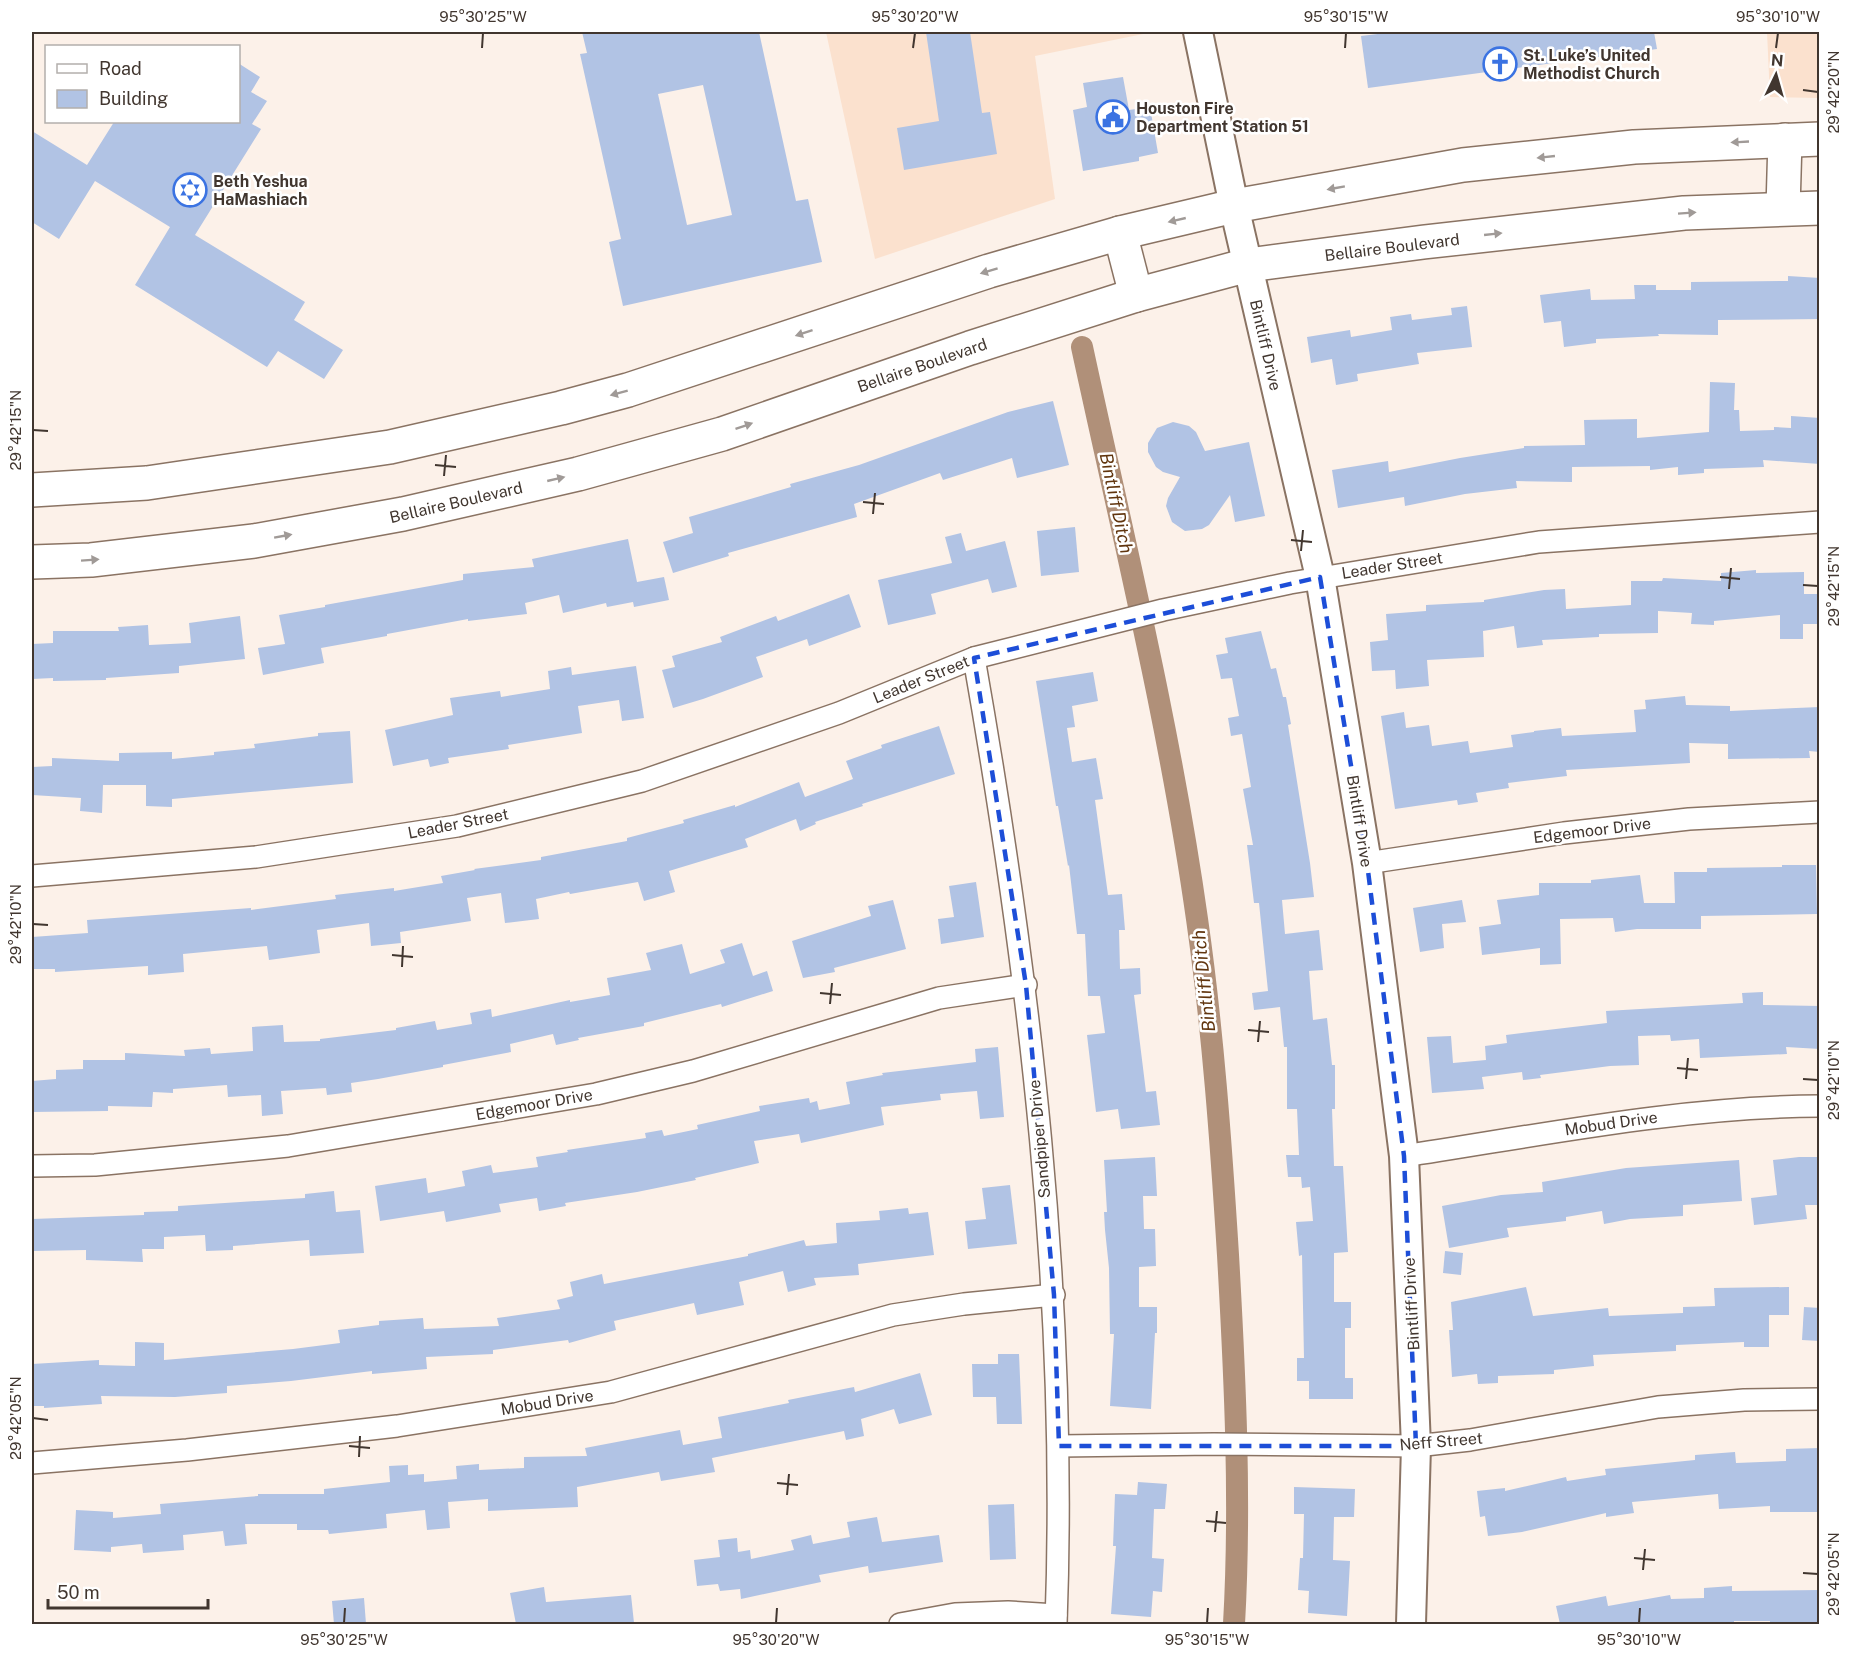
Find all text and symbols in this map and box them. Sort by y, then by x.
text: 95°30'25"W [439,8,527,25]
text: 95°30'20"W [872,8,958,25]
text: 95°30'15"W [1304,8,1388,25]
text: 95°30'10"W [1736,8,1820,25]
legend [45,45,240,123]
north arrow [1746,45,1806,105]
church icon: St. Luke’s United Methodist Church [1482,46,1518,82]
place label: St. Luke’s United Methodist Church [1523,46,1660,83]
text: 29°42'20"N [1825,50,1842,134]
text: N [1770,51,1784,71]
text: Road [99,58,142,79]
text: Building [99,88,168,109]
public building icon: Houston Fire Department Station 51 [1095,99,1131,135]
place label: Houston Fire Department Station 51 [1136,99,1309,136]
one-way arrow [1731,137,1750,146]
one-way arrow [1536,152,1555,161]
synagogue icon: Beth Yeshua HaMashiach [172,172,208,208]
place label: Beth Yeshua HaMashiach [213,172,308,209]
one-way arrow [1326,184,1345,193]
one-way arrow [1678,209,1697,218]
one-way arrow [1168,215,1187,225]
one-way arrow [1484,229,1503,239]
street label: Bellaire Boulevard [1323,230,1461,265]
one-way arrow [980,267,998,276]
street label: Bintliff Drive [1246,298,1285,393]
one-way arrow [795,329,813,338]
street label: Bellaire Boulevard [855,334,990,397]
one-way arrow [610,388,628,398]
text: 29°42'15"N [7,390,24,470]
one-way arrow [735,421,753,431]
water label: Bintliff Ditch [1096,451,1137,555]
one-way arrow [547,474,566,483]
street label: Bellaire Boulevard [388,478,525,527]
one-way arrow [274,531,293,540]
text: 29°42'15"N [1825,546,1842,626]
street label: Leader Street [1340,548,1444,583]
one-way arrow [80,555,99,564]
street label: Leader Street [870,652,972,707]
street label: Bintliff Drive [1343,774,1376,869]
street label: Leader Street [406,804,510,843]
street label: Edgemoor Drive [1532,814,1652,847]
text: 29°42'10"N [7,884,24,964]
water label: Bintliff Ditch [1188,929,1219,1033]
text: 29°42'10"N [1825,1040,1842,1120]
street label: Sandpiper Drive [1025,1079,1054,1199]
street label: Edgemoor Drive [474,1085,594,1124]
street label: Mobud Drive [1563,1108,1659,1139]
street label: Bintliff Drive [1400,1257,1423,1351]
text: 29°42'05"N [7,1376,24,1460]
street label: Mobud Drive [499,1386,595,1419]
street label: Neff Street [1399,1428,1484,1455]
text: 29°42'05"N [1825,1532,1842,1616]
scale bar [48,1572,208,1610]
text: 50 m [57,1582,100,1603]
text: 95°30'25"W [300,1631,388,1648]
text: 95°30'20"W [733,1631,819,1648]
text: 95°30'15"W [1165,1631,1249,1648]
text: 95°30'10"W [1597,1631,1681,1648]

